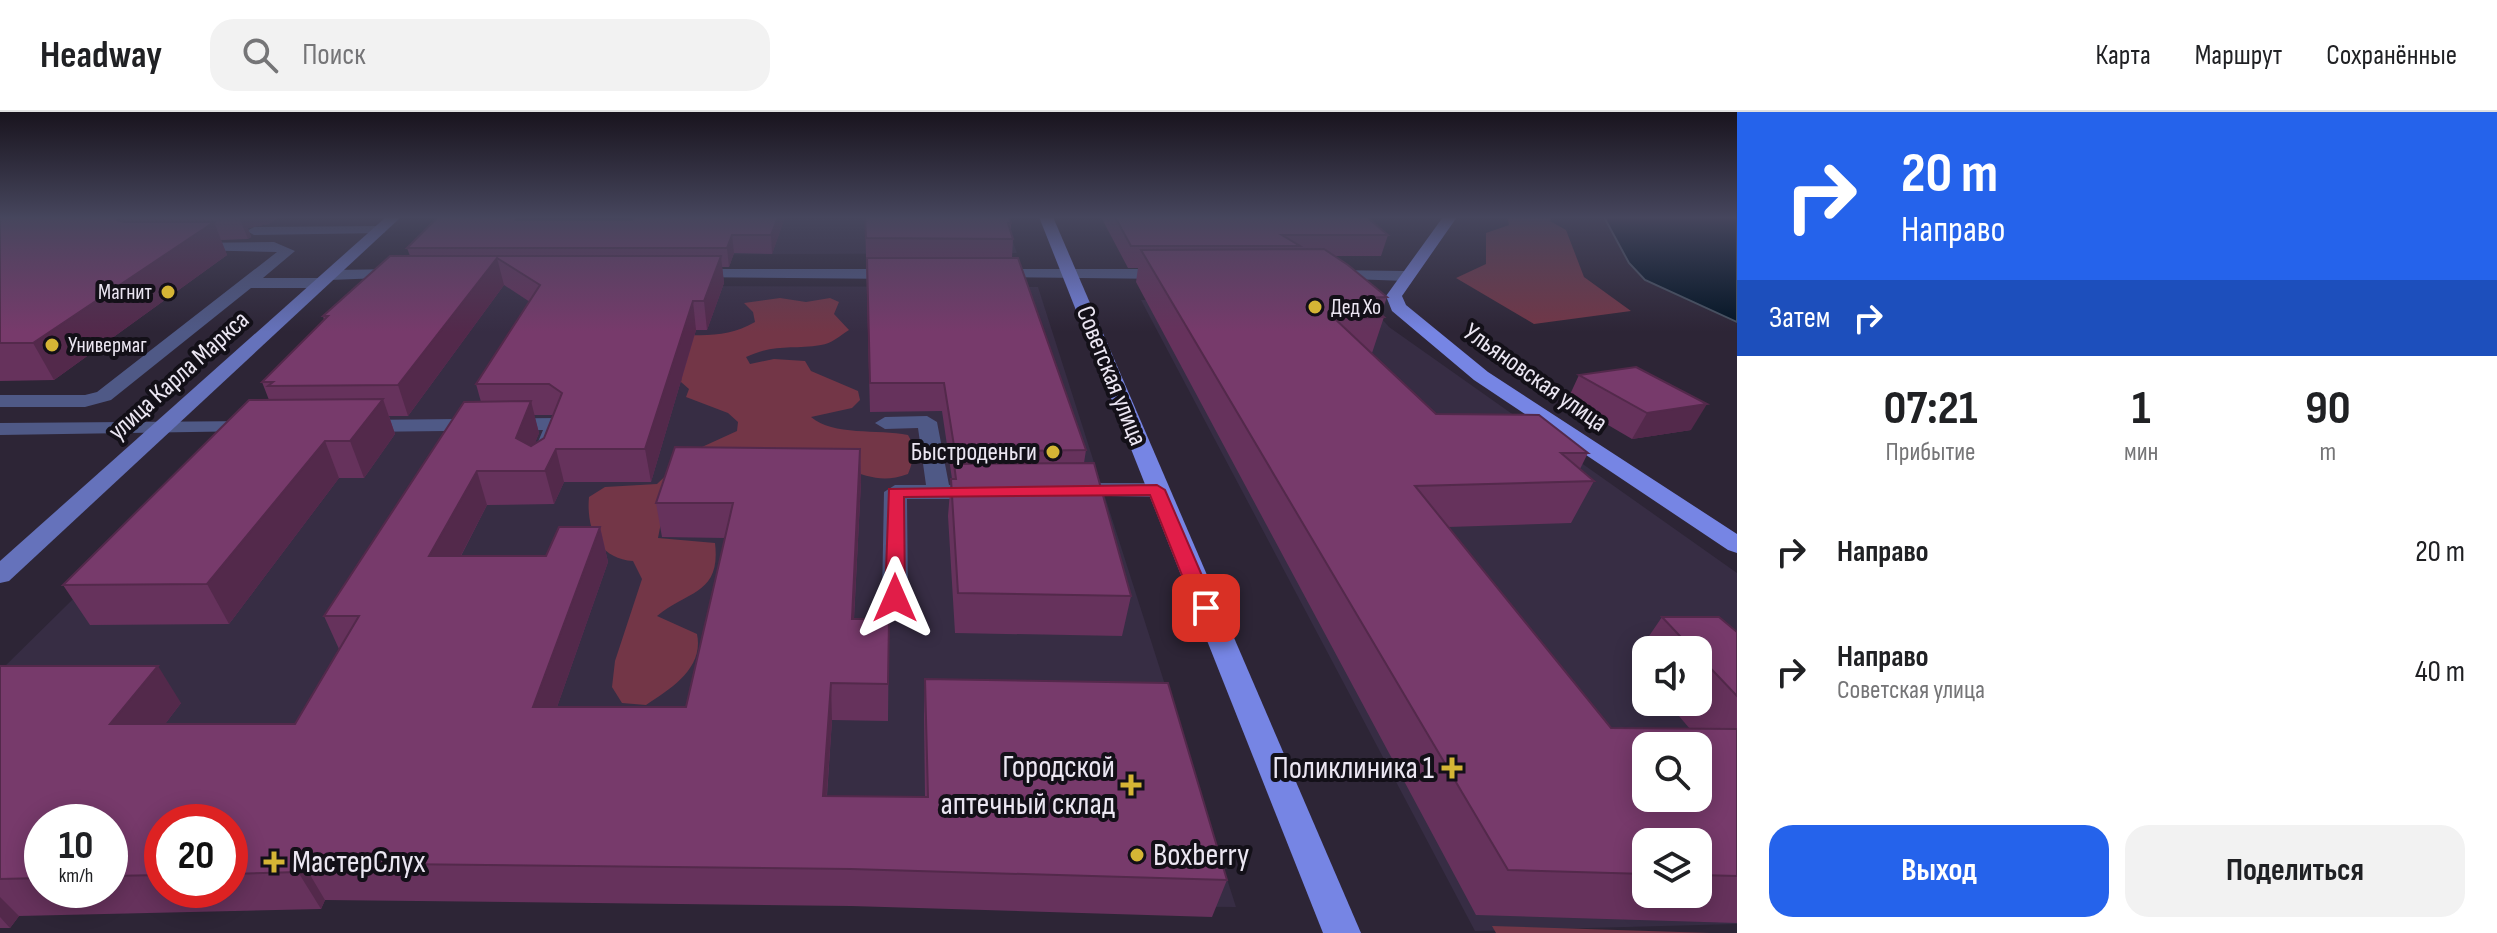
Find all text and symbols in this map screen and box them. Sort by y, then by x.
search box [210,19,770,91]
text: Headway [40,33,162,78]
icon: search [238,33,282,77]
text: Поиск [302,37,365,73]
text: Карта [2096,39,2151,72]
text: Маршрут [2195,39,2282,72]
text: Сохранённые [2326,39,2457,72]
text: 20 m [1901,141,1998,208]
icon: right [1769,144,1873,248]
text: Направо [1901,209,2005,252]
place label: Магнит [98,279,153,306]
marker: Магнит [159,283,177,301]
place label: Дед Хо [1331,294,1381,321]
icon: right [1846,296,1890,340]
marker: Дед Хо [1306,298,1324,316]
text: Затем [1769,300,1830,336]
street label: Советская улица [1069,302,1153,450]
street label: улица Карла Маркса [102,305,256,447]
street label: Ульяновская улица [1457,317,1613,439]
place label: Универмаг [68,332,147,359]
marker: Универмаг [43,336,61,354]
text: 07:21 [1883,380,1978,437]
text: 1 [2132,380,2151,437]
text: 90 [2305,380,2351,437]
place label: Быстроденьги [911,437,1037,468]
text: Прибытие [1885,437,1976,468]
text: мин [2124,437,2158,468]
text: m [2319,437,2336,468]
marker: Быстроденьги [1044,443,1062,461]
icon: right [1769,530,1813,574]
text: Направо [1837,534,1929,570]
text: 20 m [2415,534,2465,570]
position arrow [853,556,937,640]
pin [1172,574,1240,642]
icon: arrive [1184,586,1228,630]
map controls [1632,636,1712,908]
button: sound [1632,636,1712,716]
text: Направо [1837,639,1929,675]
icon: right [1769,650,1813,694]
text: 40 m [2415,654,2465,690]
text: Советская улица [1837,675,1985,706]
button: search [1632,732,1712,812]
place label: Городской аптечный склад [940,748,1115,824]
place label: Поликлиника 1 [1273,749,1434,788]
marker: Поликлиника 1 [1441,757,1463,779]
marker: Городской аптечный склад [1122,776,1140,794]
speed limit sign: 20 [144,804,248,908]
text: 10 [59,822,93,870]
button: Выход [1769,825,2109,917]
button: Поделиться [2125,825,2465,917]
button: layers [1632,828,1712,908]
place label: Boxberry [1153,836,1249,875]
place label: МастерСлух [292,843,426,882]
marker: Boxberry [1128,846,1146,864]
marker: МастерСлух [263,851,285,873]
text: km/h [59,864,93,888]

